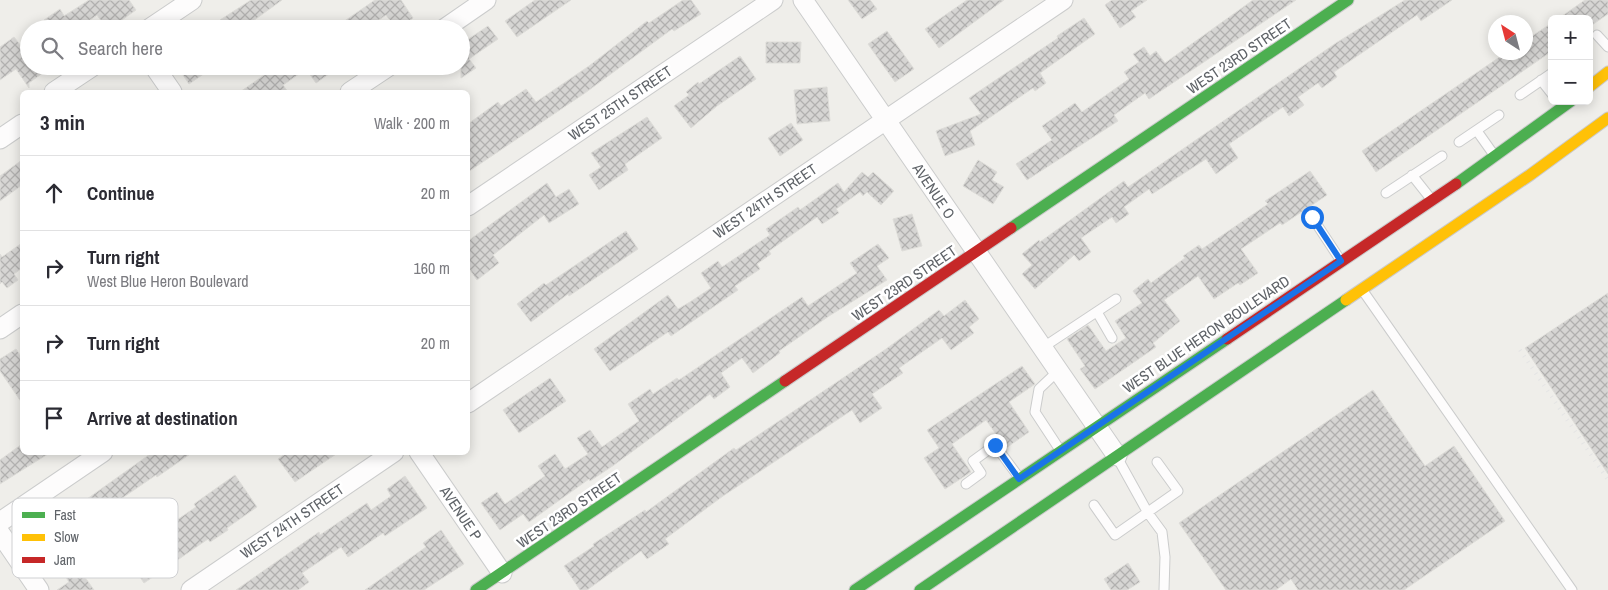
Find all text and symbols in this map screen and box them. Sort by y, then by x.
street label: WEST 23RD STREET [1182,13,1296,99]
north arrow [1488,15,1533,60]
map controls [1548,15,1593,105]
button: + [1548,15,1593,60]
search box [20,20,470,75]
icon: search [38,34,66,62]
text: Search here [78,35,163,61]
street label: WEST 25TH STREET [564,60,676,145]
button: − [1548,60,1593,105]
text: 3 min [40,108,85,137]
text: Walk · 200 m [374,112,450,134]
street label: WEST 24TH STREET [709,158,821,243]
street label: AVENUE O [907,158,960,223]
icon: ahead [40,179,68,207]
text: Continue [87,180,155,206]
text: 20 m [421,182,450,204]
route start [1301,206,1324,229]
street label: WEST 23RD STREET [847,240,961,326]
text: Turn right [87,244,159,270]
icon: right [40,254,68,282]
text: 160 m [414,257,450,279]
text: West Blue Heron Boulevard [87,270,249,292]
street label: WEST BLUE HERON BOULEVARD [1118,270,1294,398]
icon: right [40,329,68,357]
text: Turn right [87,330,159,356]
text: 20 m [421,332,450,354]
icon: arrive [40,404,68,432]
text: Arrive at destination [87,405,238,431]
route end [984,434,1007,457]
street label: WEST 23RD STREET [512,467,626,553]
street label: WEST 24TH STREET [236,478,348,563]
street label: AVENUE P [435,481,487,544]
legend [12,498,178,578]
text: Fast [54,506,76,524]
text: Slow [54,528,80,546]
text: Jam [54,551,76,569]

